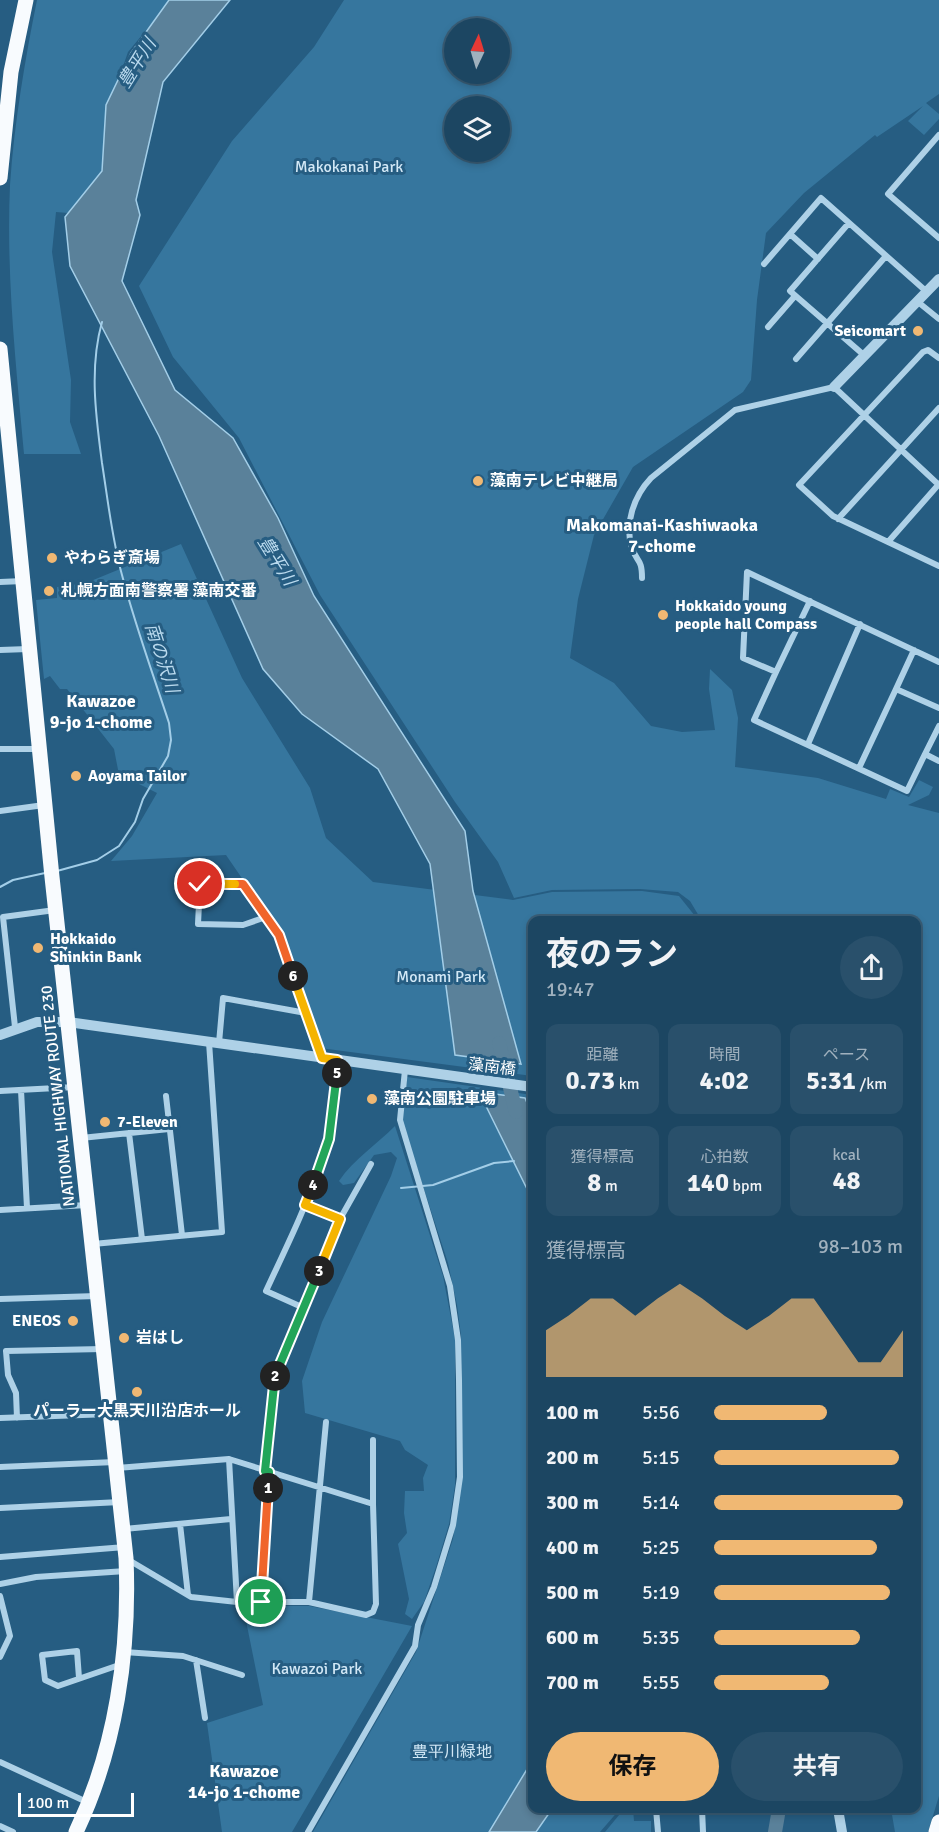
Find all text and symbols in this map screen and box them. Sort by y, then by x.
north arrow [444,18,510,84]
map controls [444,18,510,162]
water label: 豊平川 [113,33,162,92]
button: layers [444,96,510,162]
park label: Makokanai Park [295,157,403,177]
place label: Seicomart [834,321,906,341]
marker: Seicomart [911,324,925,338]
place label: 藻南テレビ中継局 [490,471,618,491]
marker: 藻南テレビ中継局 [471,474,485,488]
district label: Makomanai-Kashiwaoka 7-chome [566,514,758,557]
water label: 豊平川 [253,532,302,591]
place label: やわらぎ斎場 [64,548,160,568]
marker: やわらぎ斎場 [45,551,59,565]
place label: 札幌方面南警察署 藻南交番 [61,581,257,601]
marker: 札幌方面南警察署 藻南交番 [42,584,56,598]
place label: Hokkaido young people hall Compass [675,596,817,634]
marker: Hokkaido young people hall Compass [656,608,670,622]
water label: 南の沢川 [140,620,184,698]
district label: Kawazoe 9-jo 1-chome [50,690,152,733]
place label: Aoyama Tailor [88,766,187,786]
marker: Aoyama Tailor [69,769,83,783]
pin [174,858,225,909]
icon: check [183,867,216,900]
place label: Hokkaido Shinkin Bank [50,929,142,967]
text: 夜のラン [546,934,678,975]
button: share [840,936,903,999]
marker: Hokkaido Shinkin Bank [31,941,45,955]
pin: 6 [278,961,308,991]
text: 6 [289,966,297,986]
park label: Monami Park [396,967,486,987]
text: 19:47 [546,977,595,1002]
street label: NATIONAL HIGHWAY ROUTE 230 [36,984,80,1208]
text: 距離 [586,1045,619,1065]
text: 時間 [708,1045,741,1065]
text: ペース [823,1045,870,1065]
street label: 藻南橋 [467,1054,517,1080]
pin: 5 [322,1058,352,1088]
text: 5 [333,1063,341,1083]
text: 0.73 [566,1065,615,1097]
text: 4:02 [700,1065,749,1097]
text: 5:31 [806,1065,856,1097]
text: km [615,1074,639,1094]
text: /km [856,1074,887,1094]
place label: 藻南公園駐車場 [384,1089,496,1109]
marker: 藻南公園駐車場 [365,1092,379,1106]
place label: 7-Eleven [117,1112,178,1132]
marker: 7-Eleven [98,1115,112,1129]
text: kcal [832,1145,861,1165]
text: 獲得標高 [570,1147,635,1167]
text: 心拍数 [700,1147,749,1167]
text: 48 [832,1165,861,1197]
text: 8 [587,1167,601,1199]
text: 140 [687,1167,729,1199]
pin: 4 [298,1170,328,1200]
text: 4 [309,1175,317,1195]
text: m [601,1176,618,1196]
text: bpm [729,1176,762,1196]
text: 98–103 m [818,1234,903,1259]
text: 獲得標高 [546,1238,626,1263]
pin: 3 [304,1256,334,1286]
text: 3 [315,1261,323,1281]
place label: ENEOS [12,1311,61,1331]
marker: ENEOS [66,1314,80,1328]
place label: 岩はし [136,1328,184,1348]
marker: 岩はし [117,1331,131,1345]
pin: 2 [260,1361,290,1391]
text: 2 [271,1366,279,1386]
marker: パーラー大黒天川沿店ホール [130,1385,144,1399]
text: 100 m [546,1400,599,1425]
text: 5:56 [642,1400,680,1425]
place label: パーラー大黒天川沿店ホール [33,1401,241,1421]
text: 200 m [546,1445,599,1470]
text: 5:15 [642,1445,680,1470]
pin: 1 [253,1473,283,1503]
text: 1 [264,1478,272,1498]
text: 300 m [546,1490,599,1515]
text: 5:14 [642,1490,680,1515]
text: 400 m [546,1535,599,1560]
text: 5:25 [642,1535,680,1560]
pin [235,1576,286,1627]
text: 500 m [546,1580,599,1605]
text: 5:19 [642,1580,680,1605]
icon: arrive [244,1585,277,1618]
text: 600 m [546,1625,599,1650]
text: 5:35 [642,1625,680,1650]
park label: Kawazoi Park [272,1659,362,1679]
text: 700 m [546,1670,599,1695]
text: 5:55 [642,1670,680,1695]
button: 保存 [546,1732,719,1801]
button: 共有 [731,1732,903,1801]
park label: 豊平川緑地 [412,1742,492,1762]
district label: Kawazoe 14-jo 1-chome [188,1760,300,1803]
scale bar [18,1790,134,1818]
text: 100 m [27,1793,69,1813]

